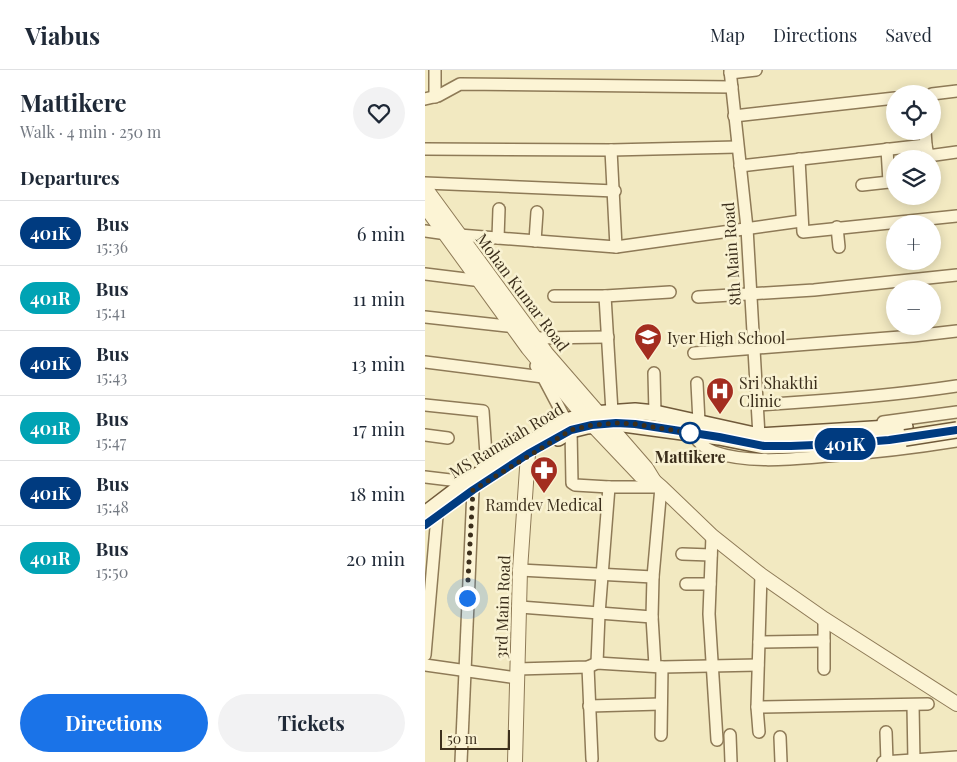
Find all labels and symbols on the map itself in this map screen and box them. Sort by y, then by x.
street label: 8th Main Road [717,201,745,307]
street label: Mohan Kumar Road [472,229,574,355]
school or university icon: Iyer High School [633,322,663,361]
place label: Iyer High School [667,327,786,348]
place label: Sri Shakthi Clinic [739,372,818,411]
hospital icon: Sri Shakthi Clinic [705,376,735,415]
street label: MS Ramaiah Road [445,398,567,482]
marker: Mattikere [679,422,701,444]
line badge: 401K [810,428,880,460]
place label: Mattikere [654,446,726,467]
pharmacy icon: Ramdev Medical [529,455,559,494]
place label: Ramdev Medical [485,494,603,515]
street label: 3rd Main Road [490,555,514,659]
your location [455,586,480,611]
scale bar [440,727,510,750]

